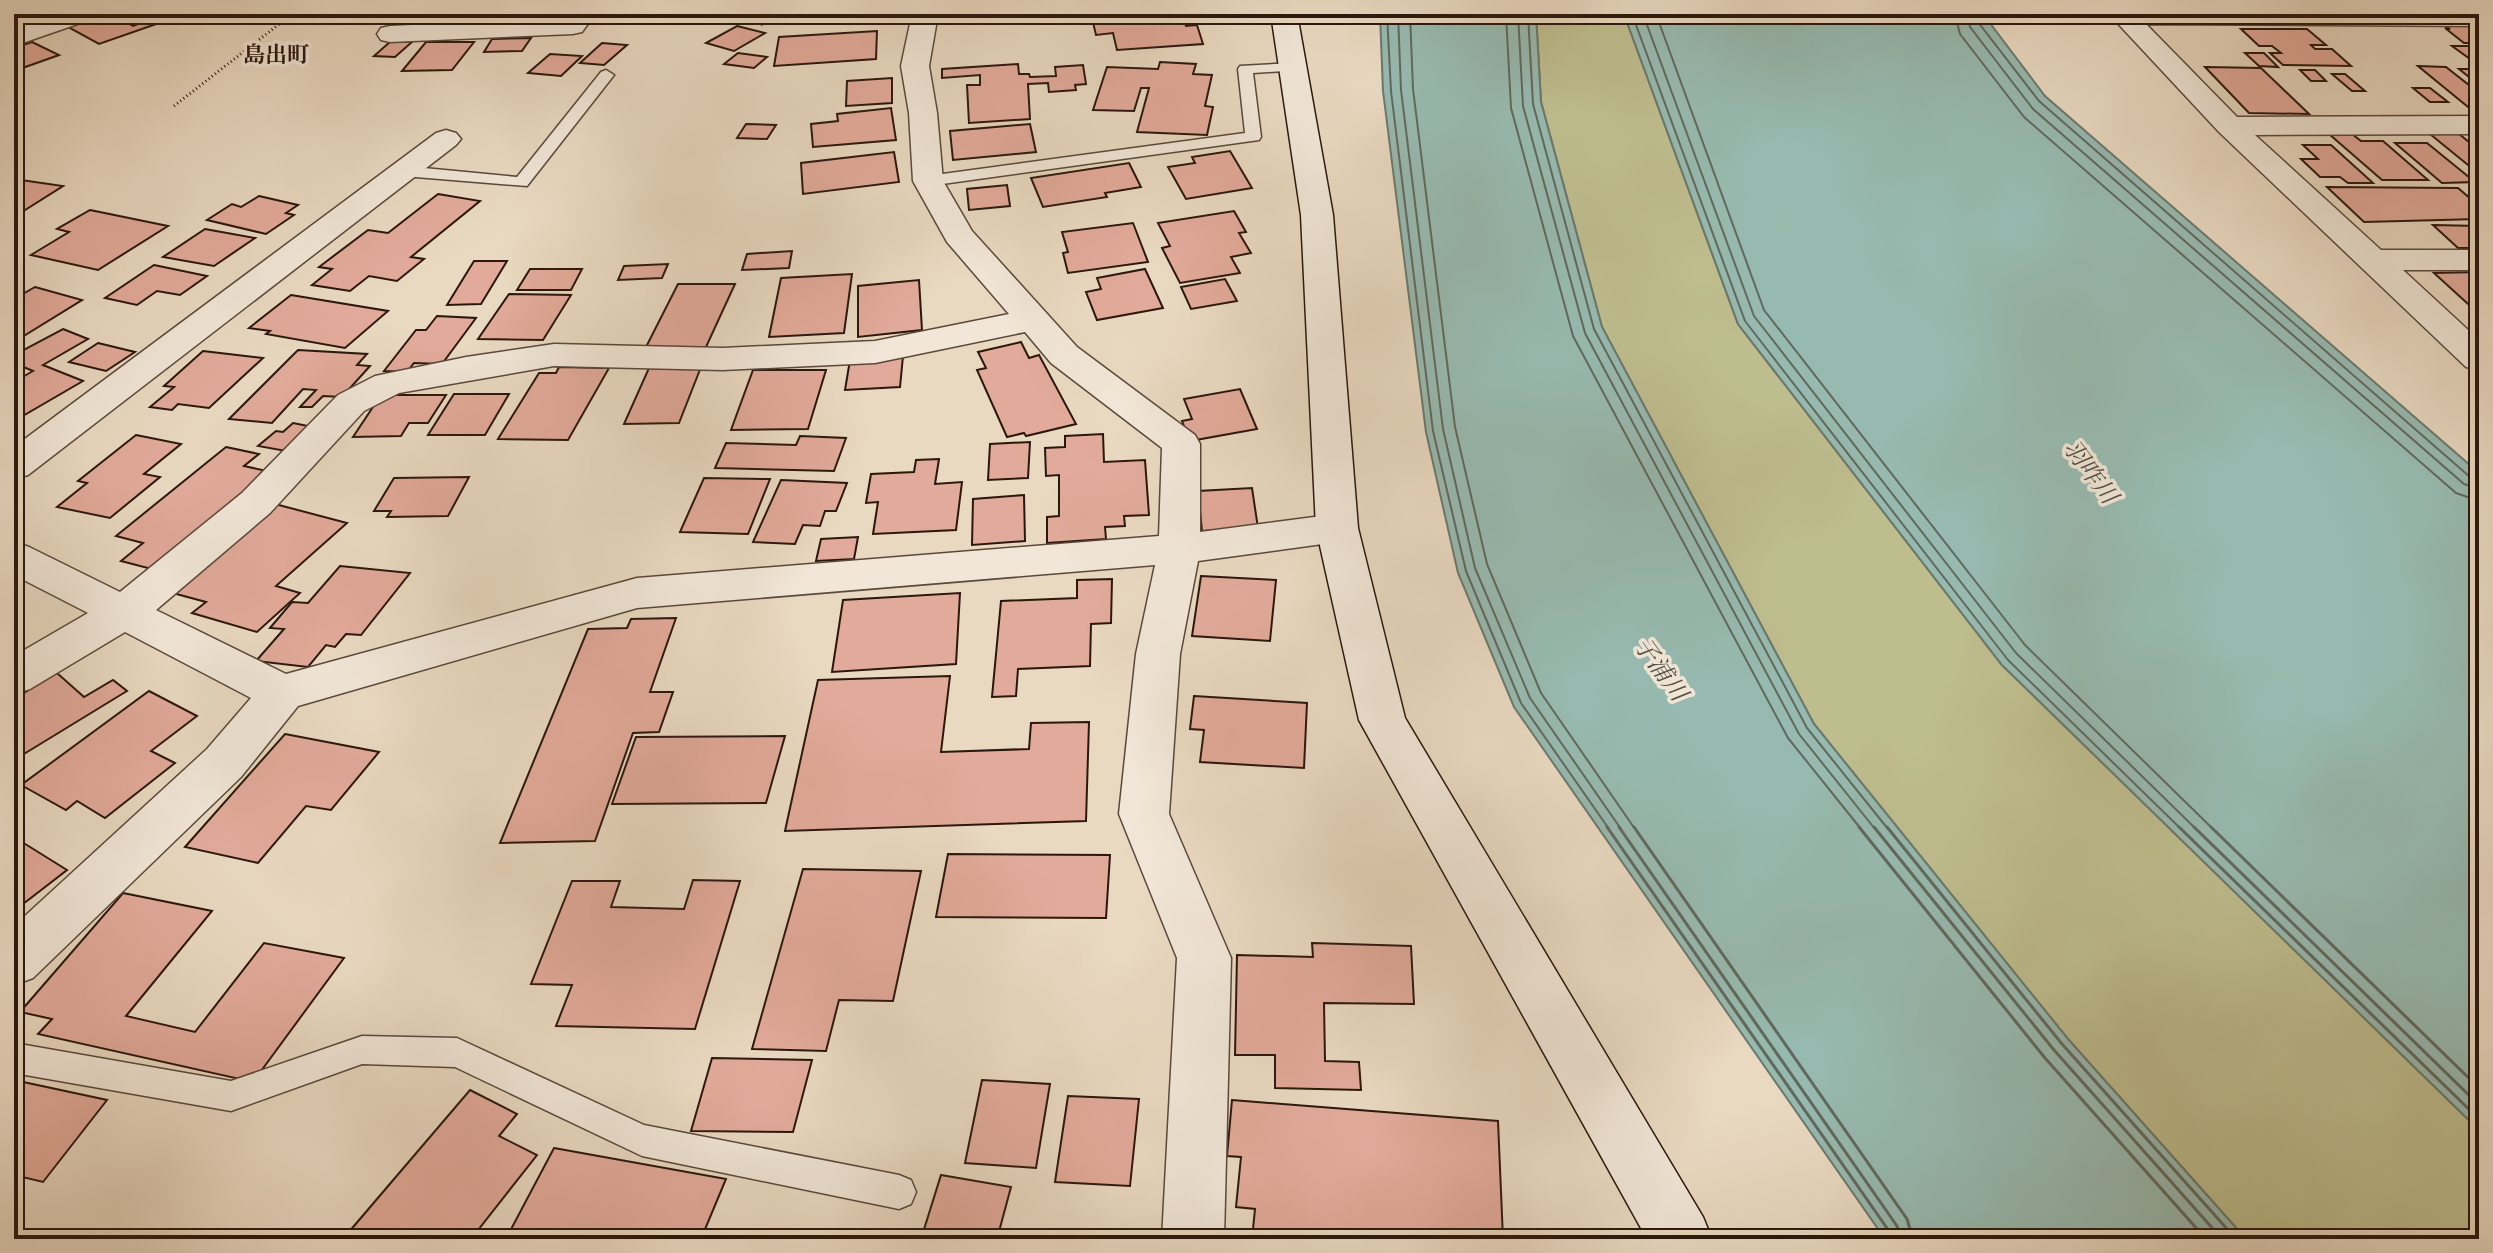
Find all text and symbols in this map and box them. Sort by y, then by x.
district label: 島出町 [243,41,309,72]
water label: 羽咋川 [2054,434,2126,514]
water label: 子浦川 [1624,631,1696,712]

